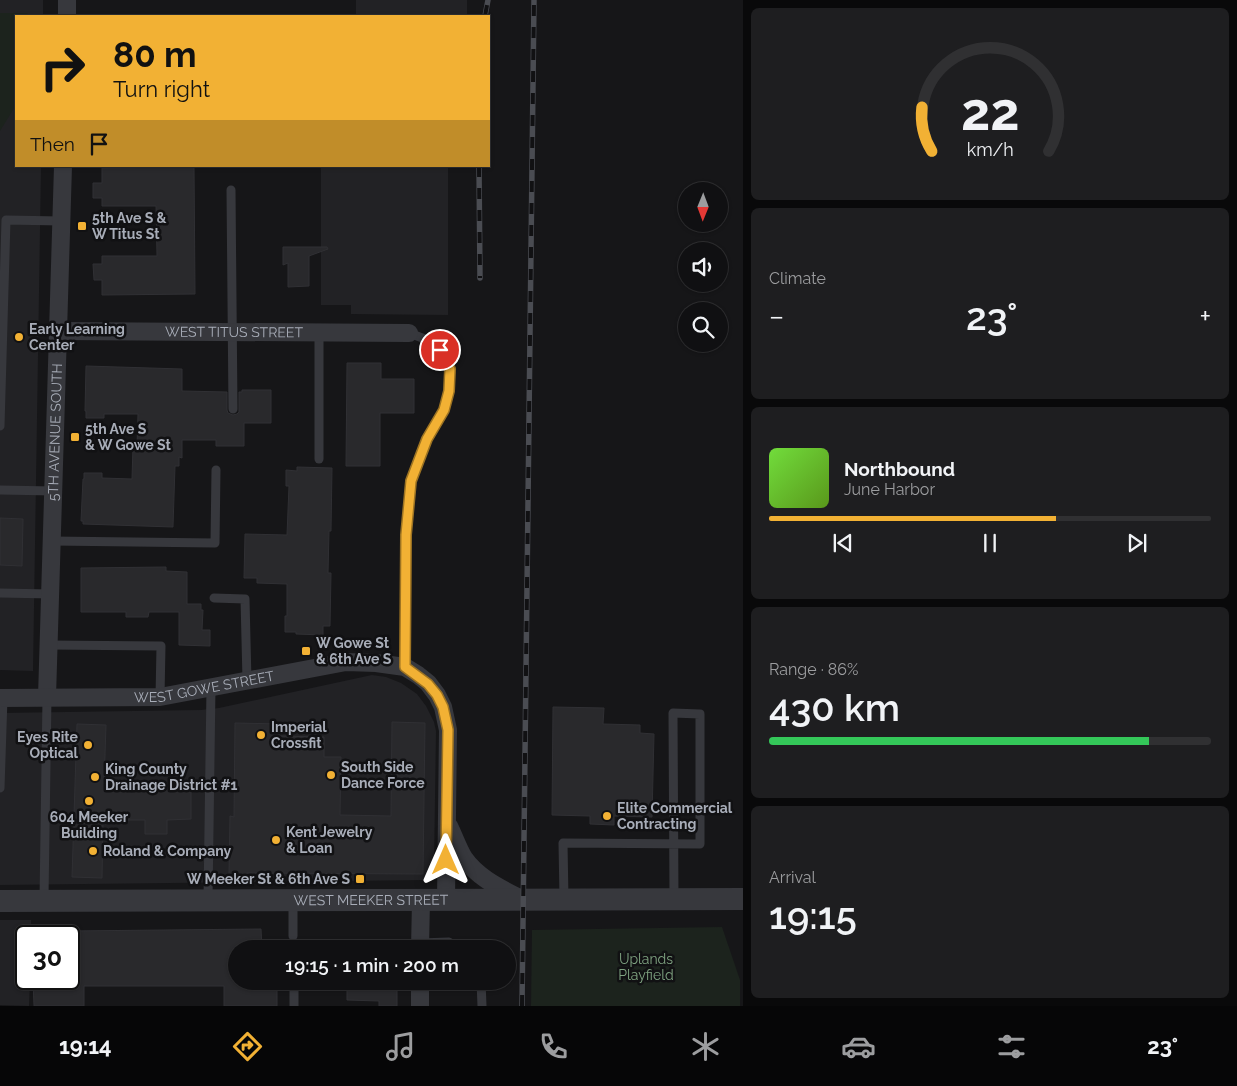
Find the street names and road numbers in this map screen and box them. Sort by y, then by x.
street label: WEST TITUS STREET [165,324,303,340]
street label: 5TH AVENUE SOUTH [45,363,65,501]
street label: WEST GOWE STREET [134,668,276,705]
street label: WEST MEEKER STREET [294,892,449,908]

